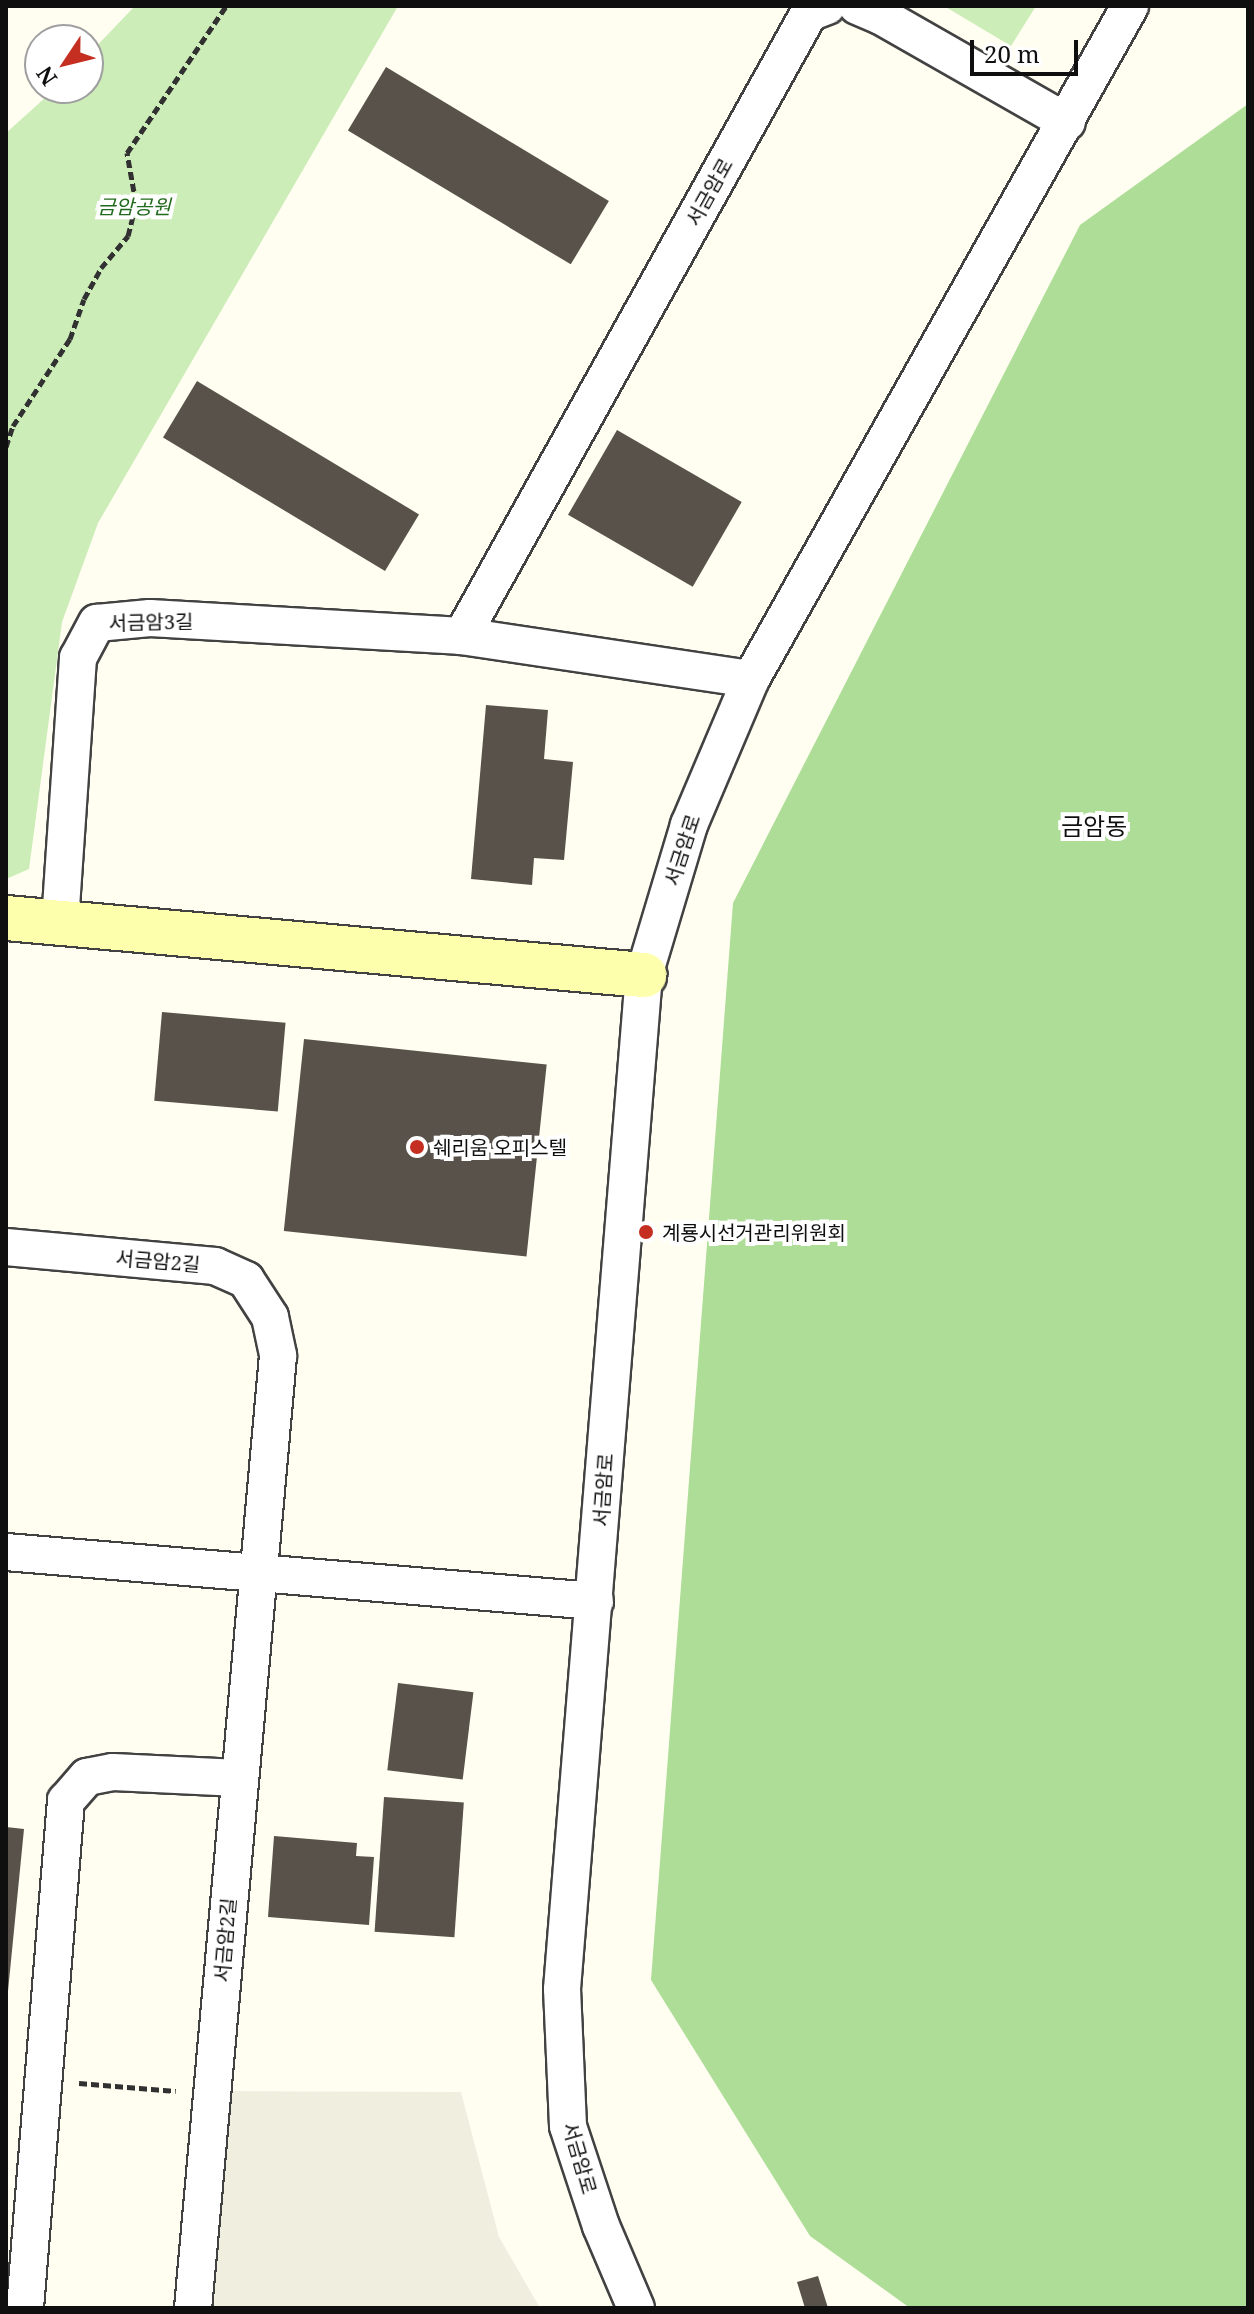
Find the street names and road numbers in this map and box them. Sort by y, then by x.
street label: 서금암로 [681,154,737,230]
street label: 서금암3길 [108,609,194,635]
street label: 서금암로 [659,811,705,889]
street label: 서금암2길 [115,1245,201,1277]
street label: 서금암로 [588,1452,618,1528]
street label: 서금암2길 [209,1897,241,1983]
street label: 서금암로 [558,2119,602,2197]

